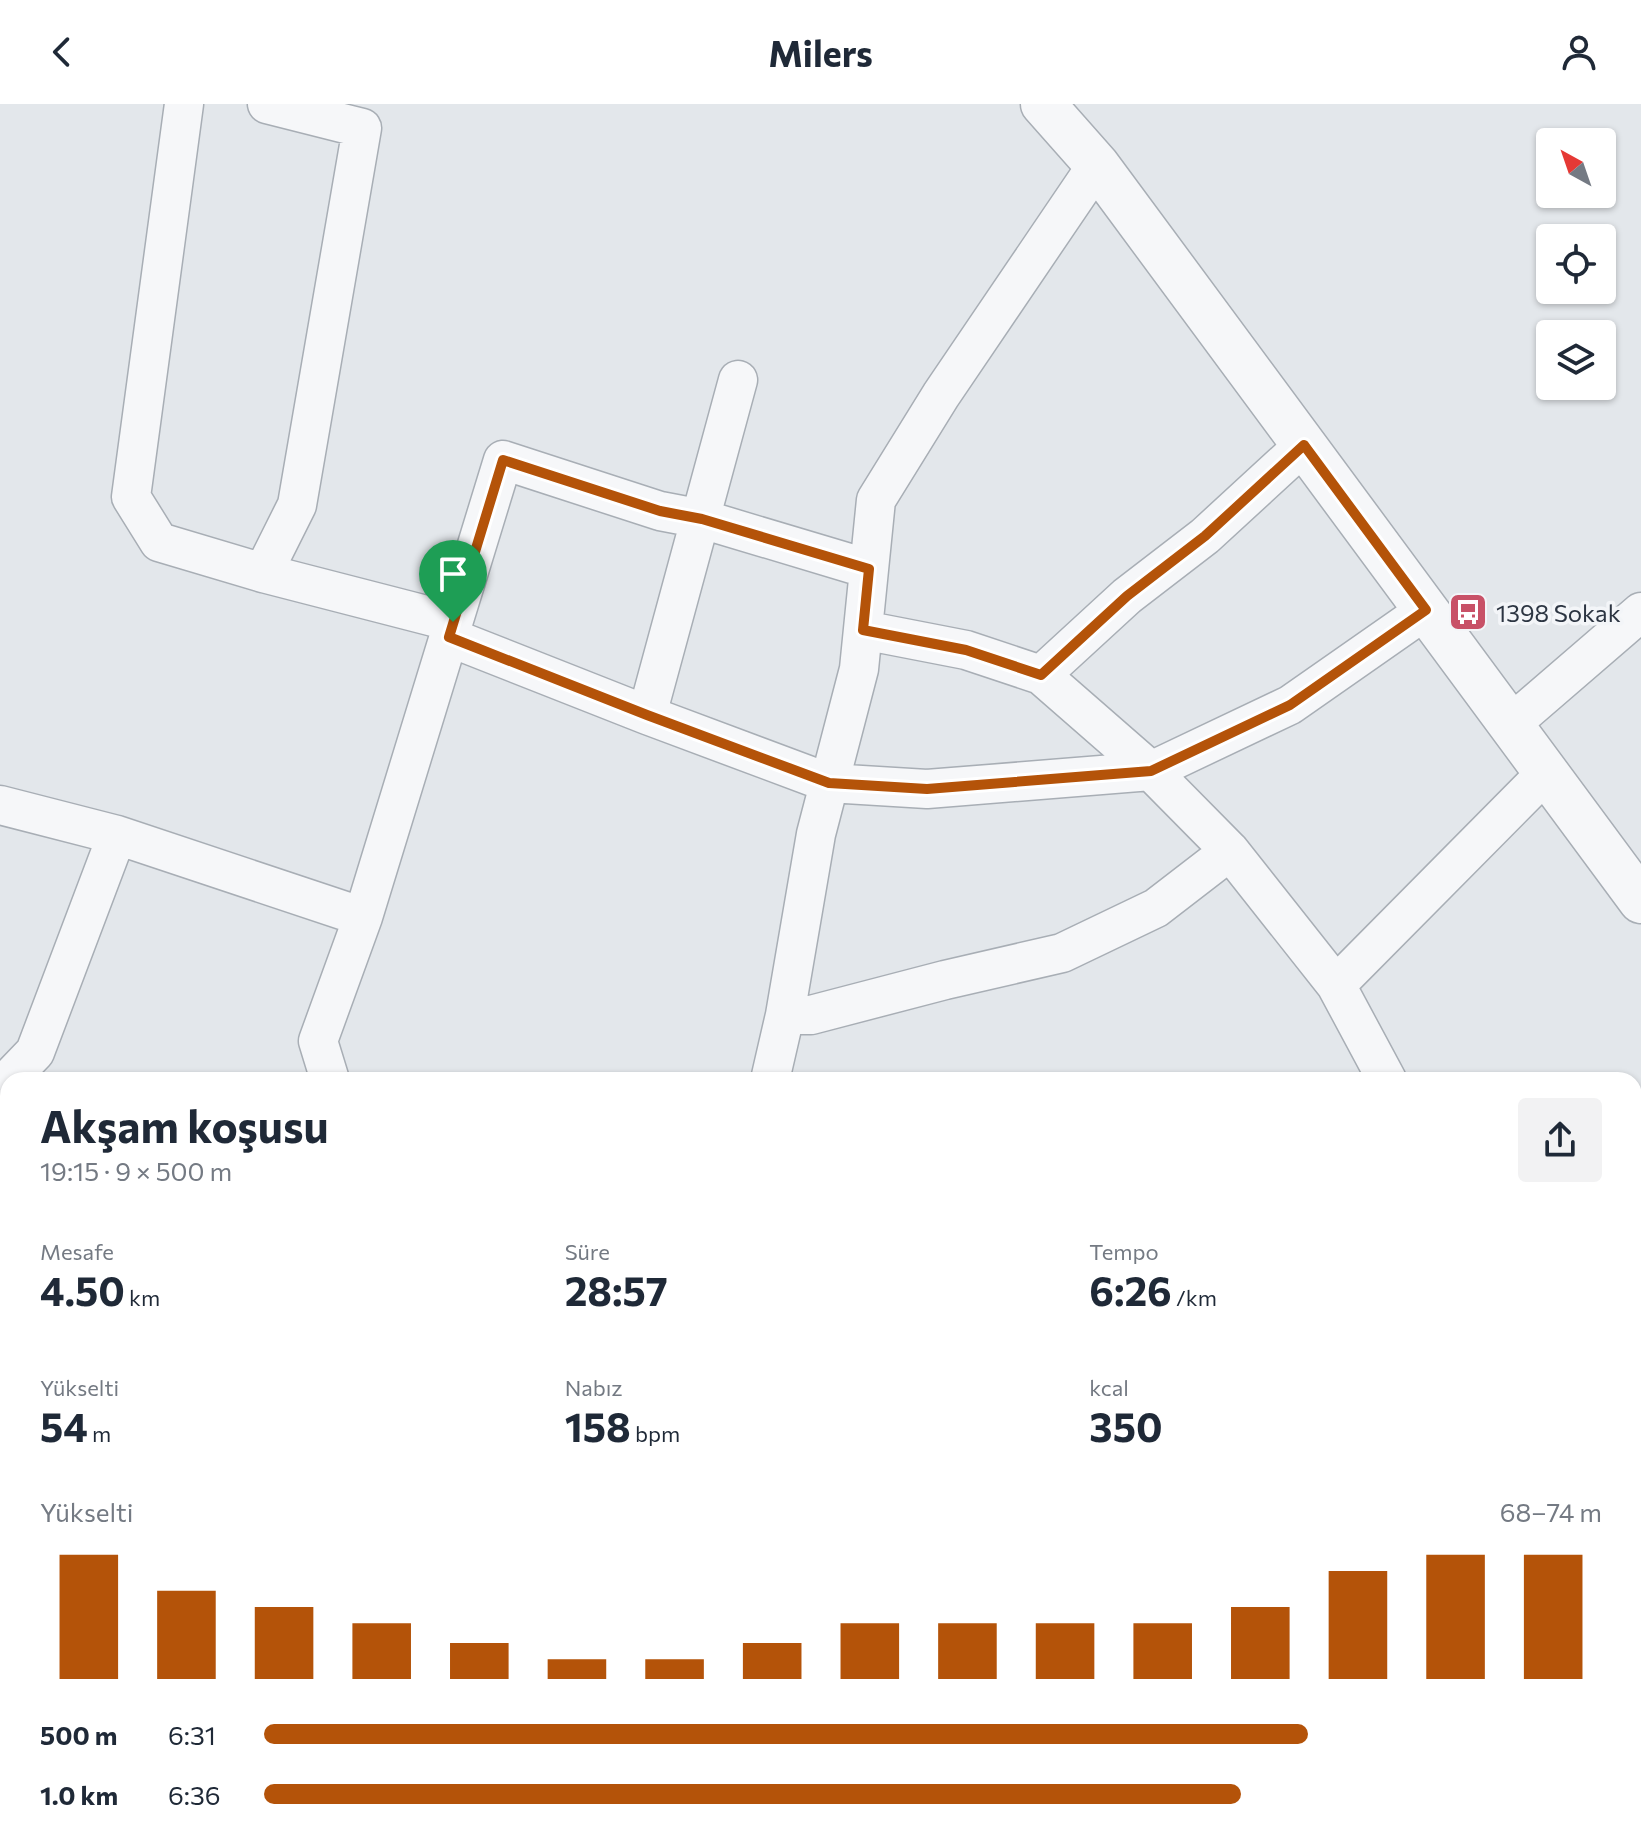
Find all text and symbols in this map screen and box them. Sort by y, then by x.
icon: back [40,30,84,74]
text: Milers [768,30,873,74]
icon: person [1557,30,1601,74]
north arrow [1536,128,1616,208]
map controls [1536,128,1616,400]
button: locate [1536,224,1616,304]
button: layers [1536,320,1616,400]
pin [419,540,487,622]
icon: arrive [431,552,475,596]
bus stop icon: 1398 Sokak [1447,591,1489,633]
place label: 1398 Sokak [1496,598,1621,627]
text: Akşam koşusu [40,1098,329,1152]
button: share [1518,1098,1602,1182]
text: 19:15 · 9 × 500 m [40,1155,232,1186]
text: Mesafe [40,1238,114,1265]
text: Süre [565,1238,610,1265]
text: Tempo [1089,1238,1159,1265]
text: 4.50 [40,1265,125,1314]
text: 28:57 [565,1265,668,1314]
text: 6:26 [1089,1265,1172,1314]
text: km [125,1284,160,1311]
text: /km [1172,1284,1217,1311]
text: Yükselti [40,1374,119,1401]
text: Nabız [565,1374,622,1401]
text: kcal [1089,1374,1129,1401]
text: 54 [40,1401,88,1450]
text: 158 [565,1401,631,1450]
text: 350 [1089,1401,1163,1450]
text: m [88,1420,111,1447]
text: bpm [631,1420,680,1447]
text: Yükselti [40,1496,133,1527]
text: 68–74 m [1500,1496,1602,1527]
text: 500 m [40,1719,117,1750]
text: 6:31 [168,1719,216,1750]
text: 1.0 km [40,1779,118,1810]
text: 6:36 [168,1779,221,1810]

